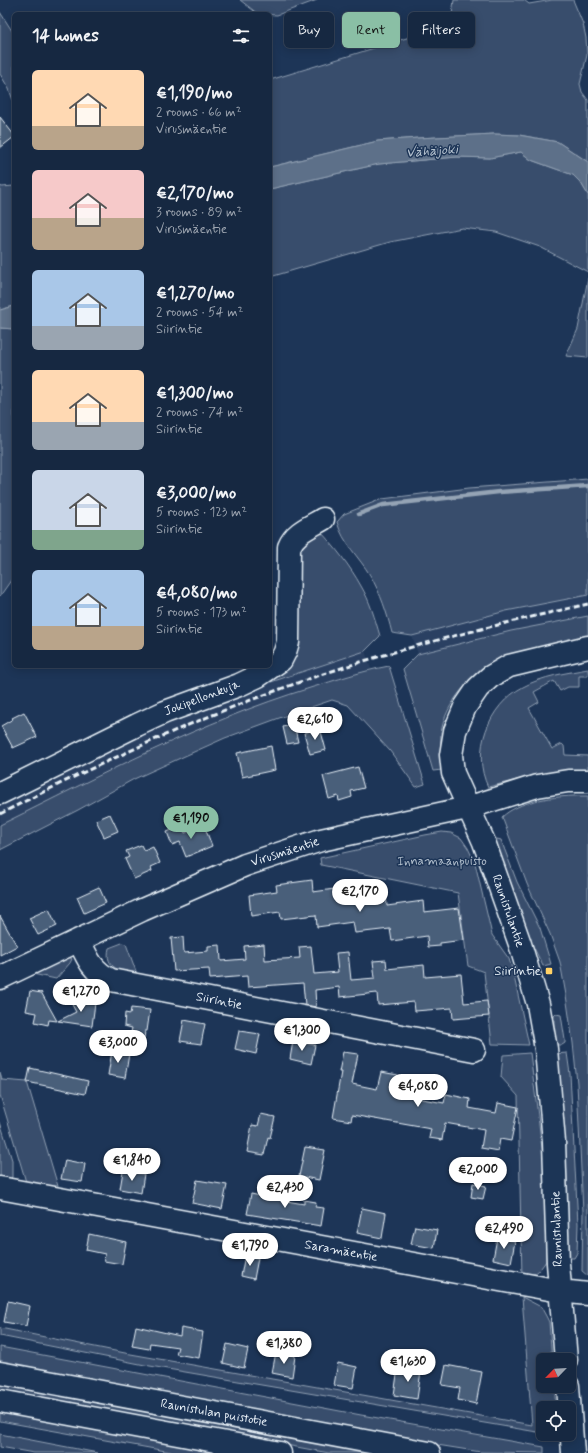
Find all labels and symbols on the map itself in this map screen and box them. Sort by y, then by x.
water label: Vähäjoki [405,140,460,162]
street label: Jokipellonkuja [162,676,243,720]
pin: €2,610 [282,707,348,741]
pin: €1,190 [158,806,224,840]
street label: Virusmäentie [249,833,321,871]
park label: Innamaanpuisto [397,853,487,870]
street label: Raunistulantie [488,872,528,950]
pin: €2,170 [327,879,393,913]
place label: Siirintie [494,963,541,980]
marker: Siirintie [544,966,554,976]
pin: €1,270 [48,979,114,1013]
street label: Siirintie [194,988,244,1014]
pin: €1,300 [269,1018,335,1052]
pin: €3,000 [85,1030,151,1064]
pin: €4,080 [385,1074,451,1108]
pin: €1,840 [99,1148,165,1182]
pin: €2,000 [445,1157,511,1191]
pin: €2,430 [252,1175,318,1209]
street label: Raunistulantie [547,1191,567,1267]
pin: €2,490 [471,1216,537,1250]
pin: €1,790 [217,1233,283,1267]
street label: Saramäentie [303,1236,379,1266]
pin: €1,380 [251,1331,317,1365]
pin: €1,630 [375,1349,441,1383]
north arrow [536,1353,576,1393]
street label: Raunistulan puistotie [159,1395,269,1431]

